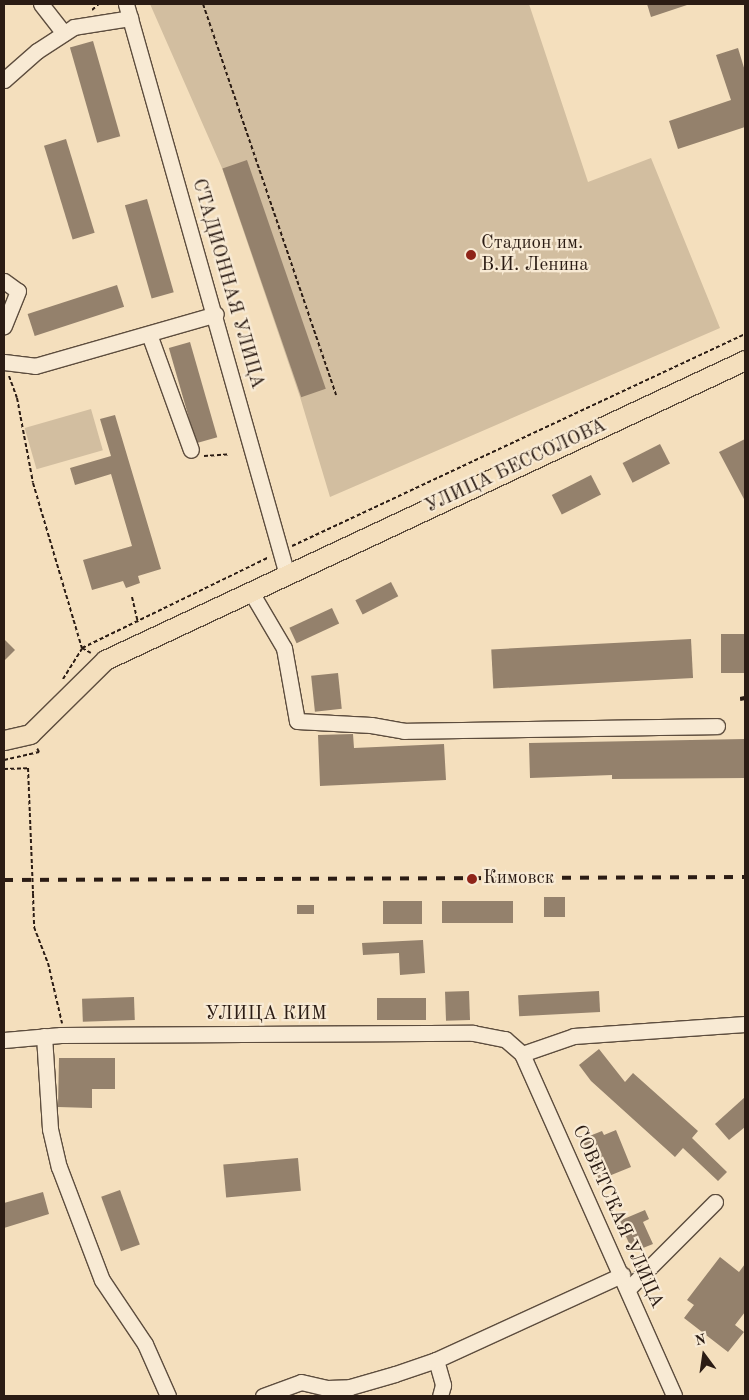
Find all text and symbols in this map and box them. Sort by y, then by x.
street label: СТАДИОННАЯ УЛИЦА [186,176,268,392]
place label: Стадион им. В.И. Ленина [481,233,589,277]
marker: Стадион им. В.И. Ленина [465,249,477,261]
street label: УЛИЦА БЕССОЛОВА [422,415,610,519]
place label: Кимовск [483,868,554,890]
marker: Кимовск [465,872,479,886]
street label: УЛИЦА КИМ [205,1004,327,1026]
street label: СОВЕТСКАЯ УЛИЦА [566,1122,668,1312]
north arrow [679,1330,729,1380]
text: N [693,1332,707,1349]

